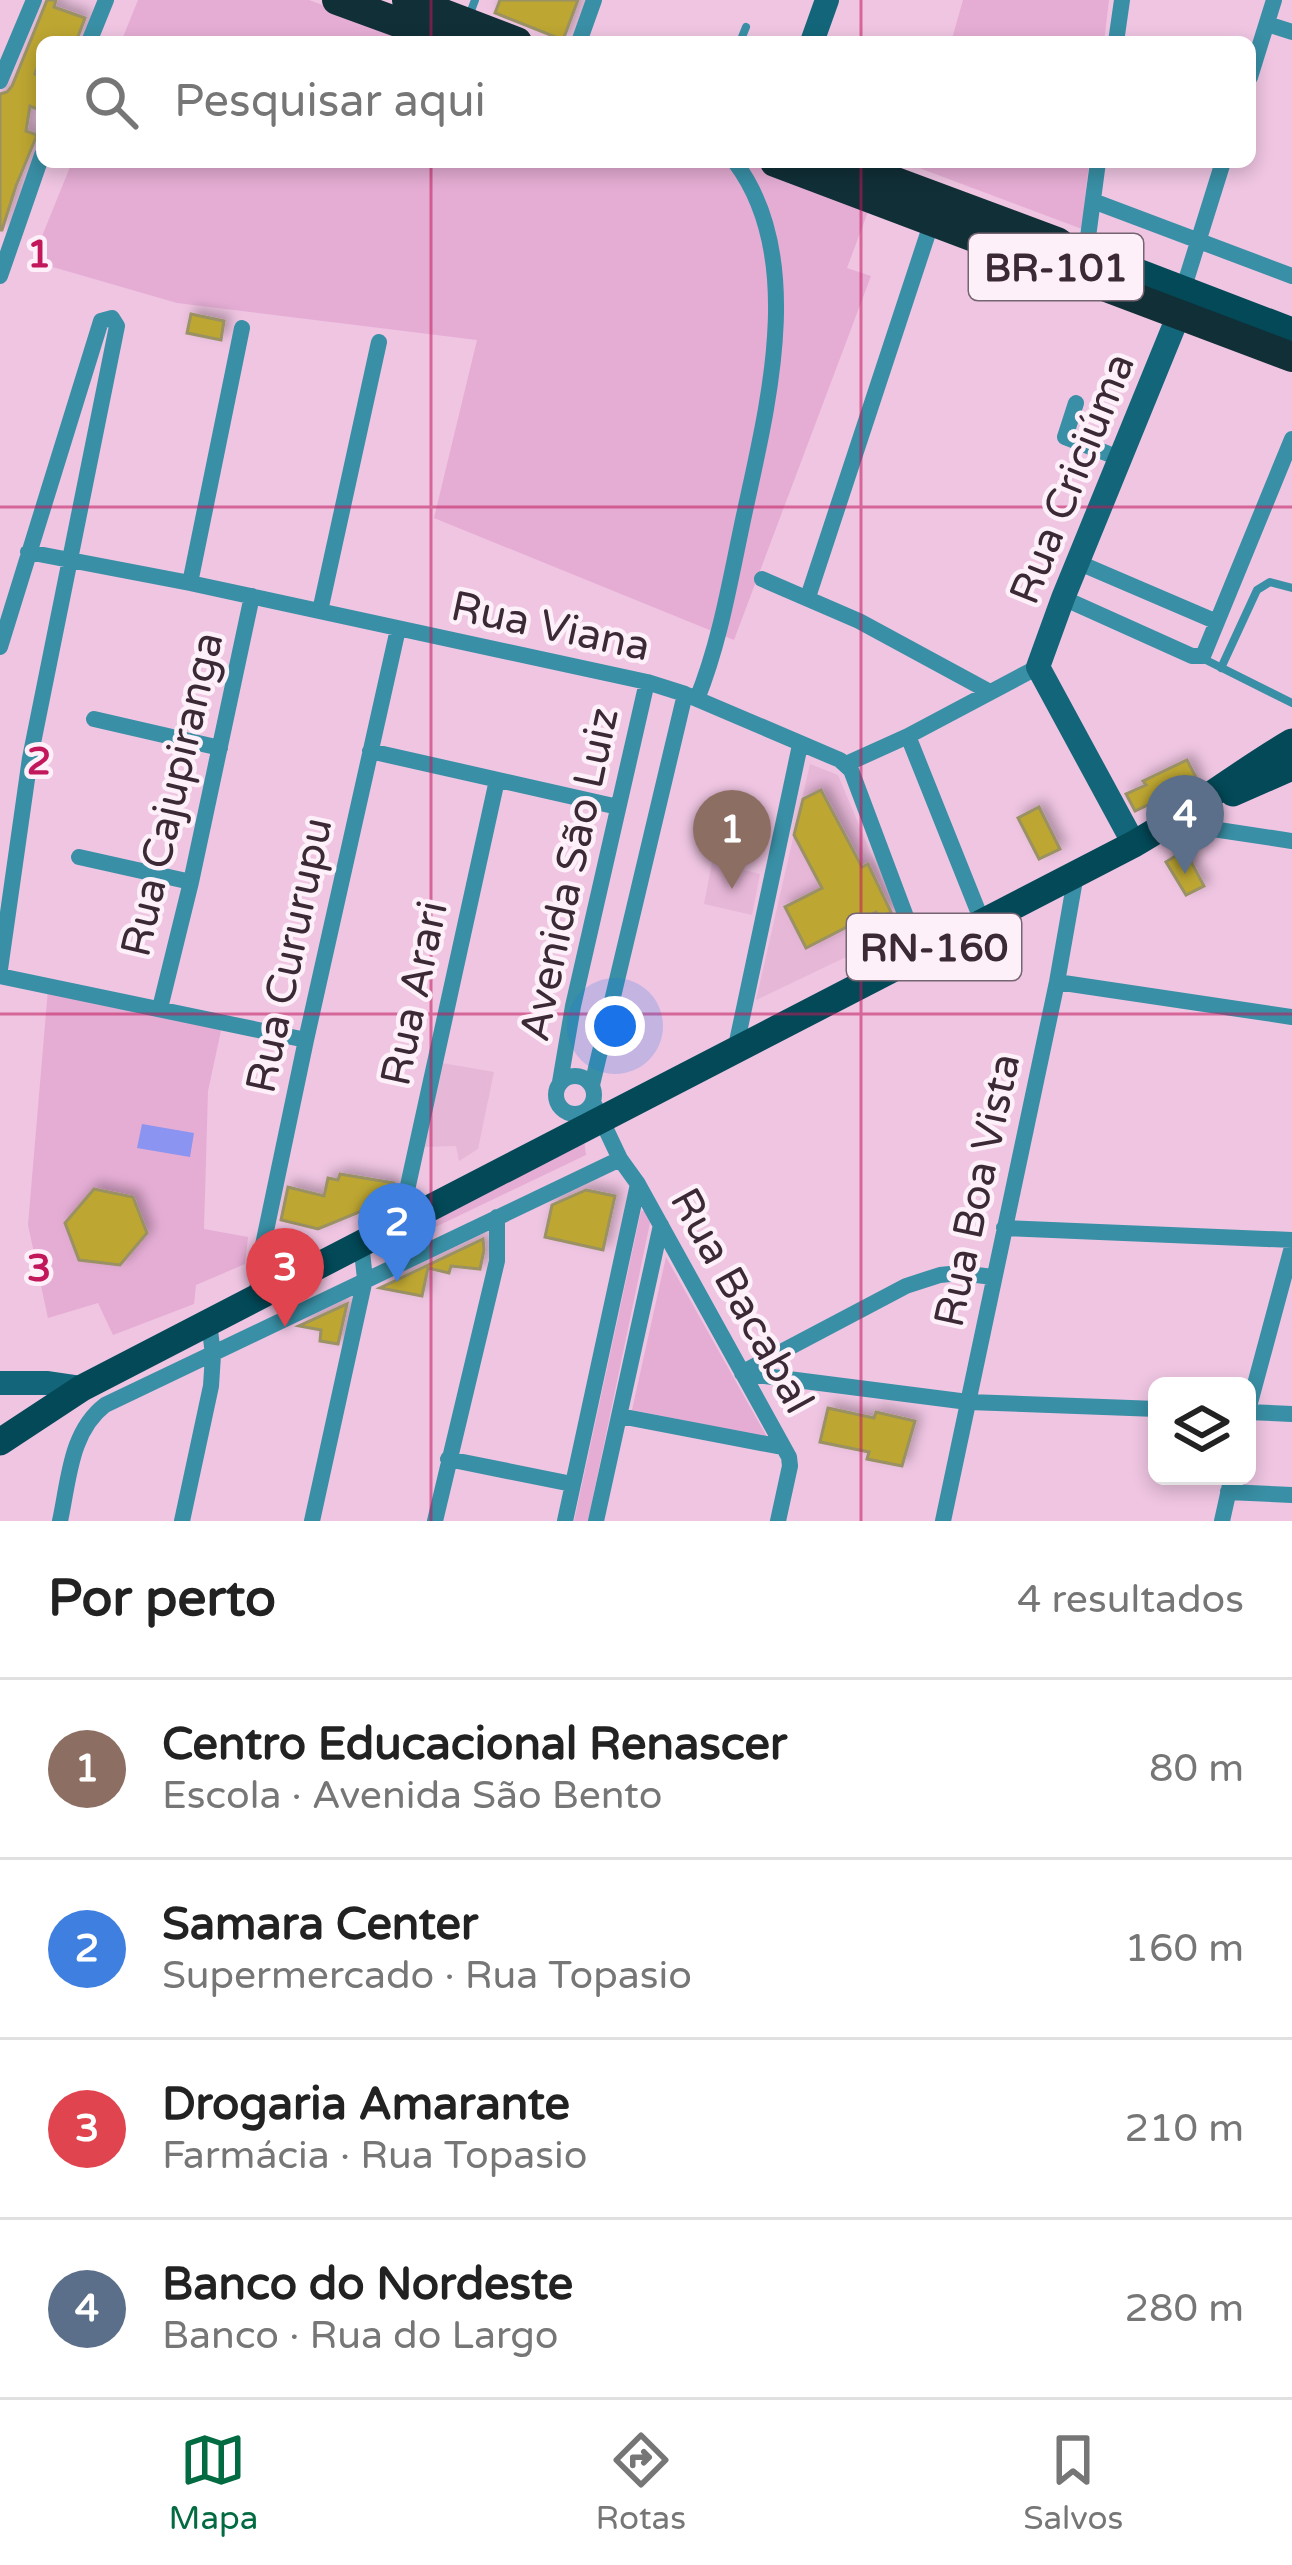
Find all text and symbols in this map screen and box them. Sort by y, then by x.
search box [36,36,1256,168]
icon: search [78,69,144,135]
text: Pesquisar aqui [174,75,486,129]
text: 1 [27,231,51,278]
road number: BR-101 [969,234,1143,300]
street label: Rua Criciúma [999,346,1146,611]
street label: Rua Viana [447,581,655,672]
street label: Rua Cajupiranga [110,627,235,962]
street label: Avenida São Luiz [509,703,630,1046]
text: 2 [27,738,51,785]
pin: 4 [1146,775,1224,874]
pin: 1 [693,790,771,889]
street label: Rua Cururupu [235,813,343,1097]
street label: Rua Arari [370,896,459,1090]
road number: RN-160 [847,914,1021,980]
your location [585,996,645,1056]
street label: Rua Boa Vista [924,1049,1031,1331]
street label: Rua Bacabal [659,1179,824,1422]
pin: 2 [358,1183,436,1282]
pin: 3 [246,1228,324,1327]
text: 3 [27,1245,51,1292]
map controls [1148,1377,1256,1485]
button: layers [1148,1377,1256,1485]
text: Por perto [48,1568,276,1630]
text: 4 resultados [1017,1576,1244,1623]
text: Centro Educacional Renascer [162,1718,787,1772]
text: 1 [75,1745,99,1792]
text: 80 m [1149,1745,1244,1792]
text: Escola · Avenida São Bento [162,1772,662,1819]
text: Samara Center [162,1898,478,1952]
text: 2 [75,1925,99,1972]
text: 160 m [1125,1925,1244,1972]
text: Supermercado · Rua Topasio [162,1952,692,1999]
text: Drogaria Amarante [162,2078,570,2132]
text: 3 [75,2105,99,2152]
text: 210 m [1125,2105,1244,2152]
text: Farmácia · Rua Topasio [162,2132,587,2179]
text: Banco do Nordeste [162,2258,573,2312]
text: 4 [75,2285,99,2332]
text: 280 m [1125,2285,1244,2332]
text: Banco · Rua do Largo [162,2312,559,2359]
tab: Mapa [169,2427,258,2538]
tab: Rotas [596,2427,686,2538]
tab: Salvos [1023,2427,1123,2538]

